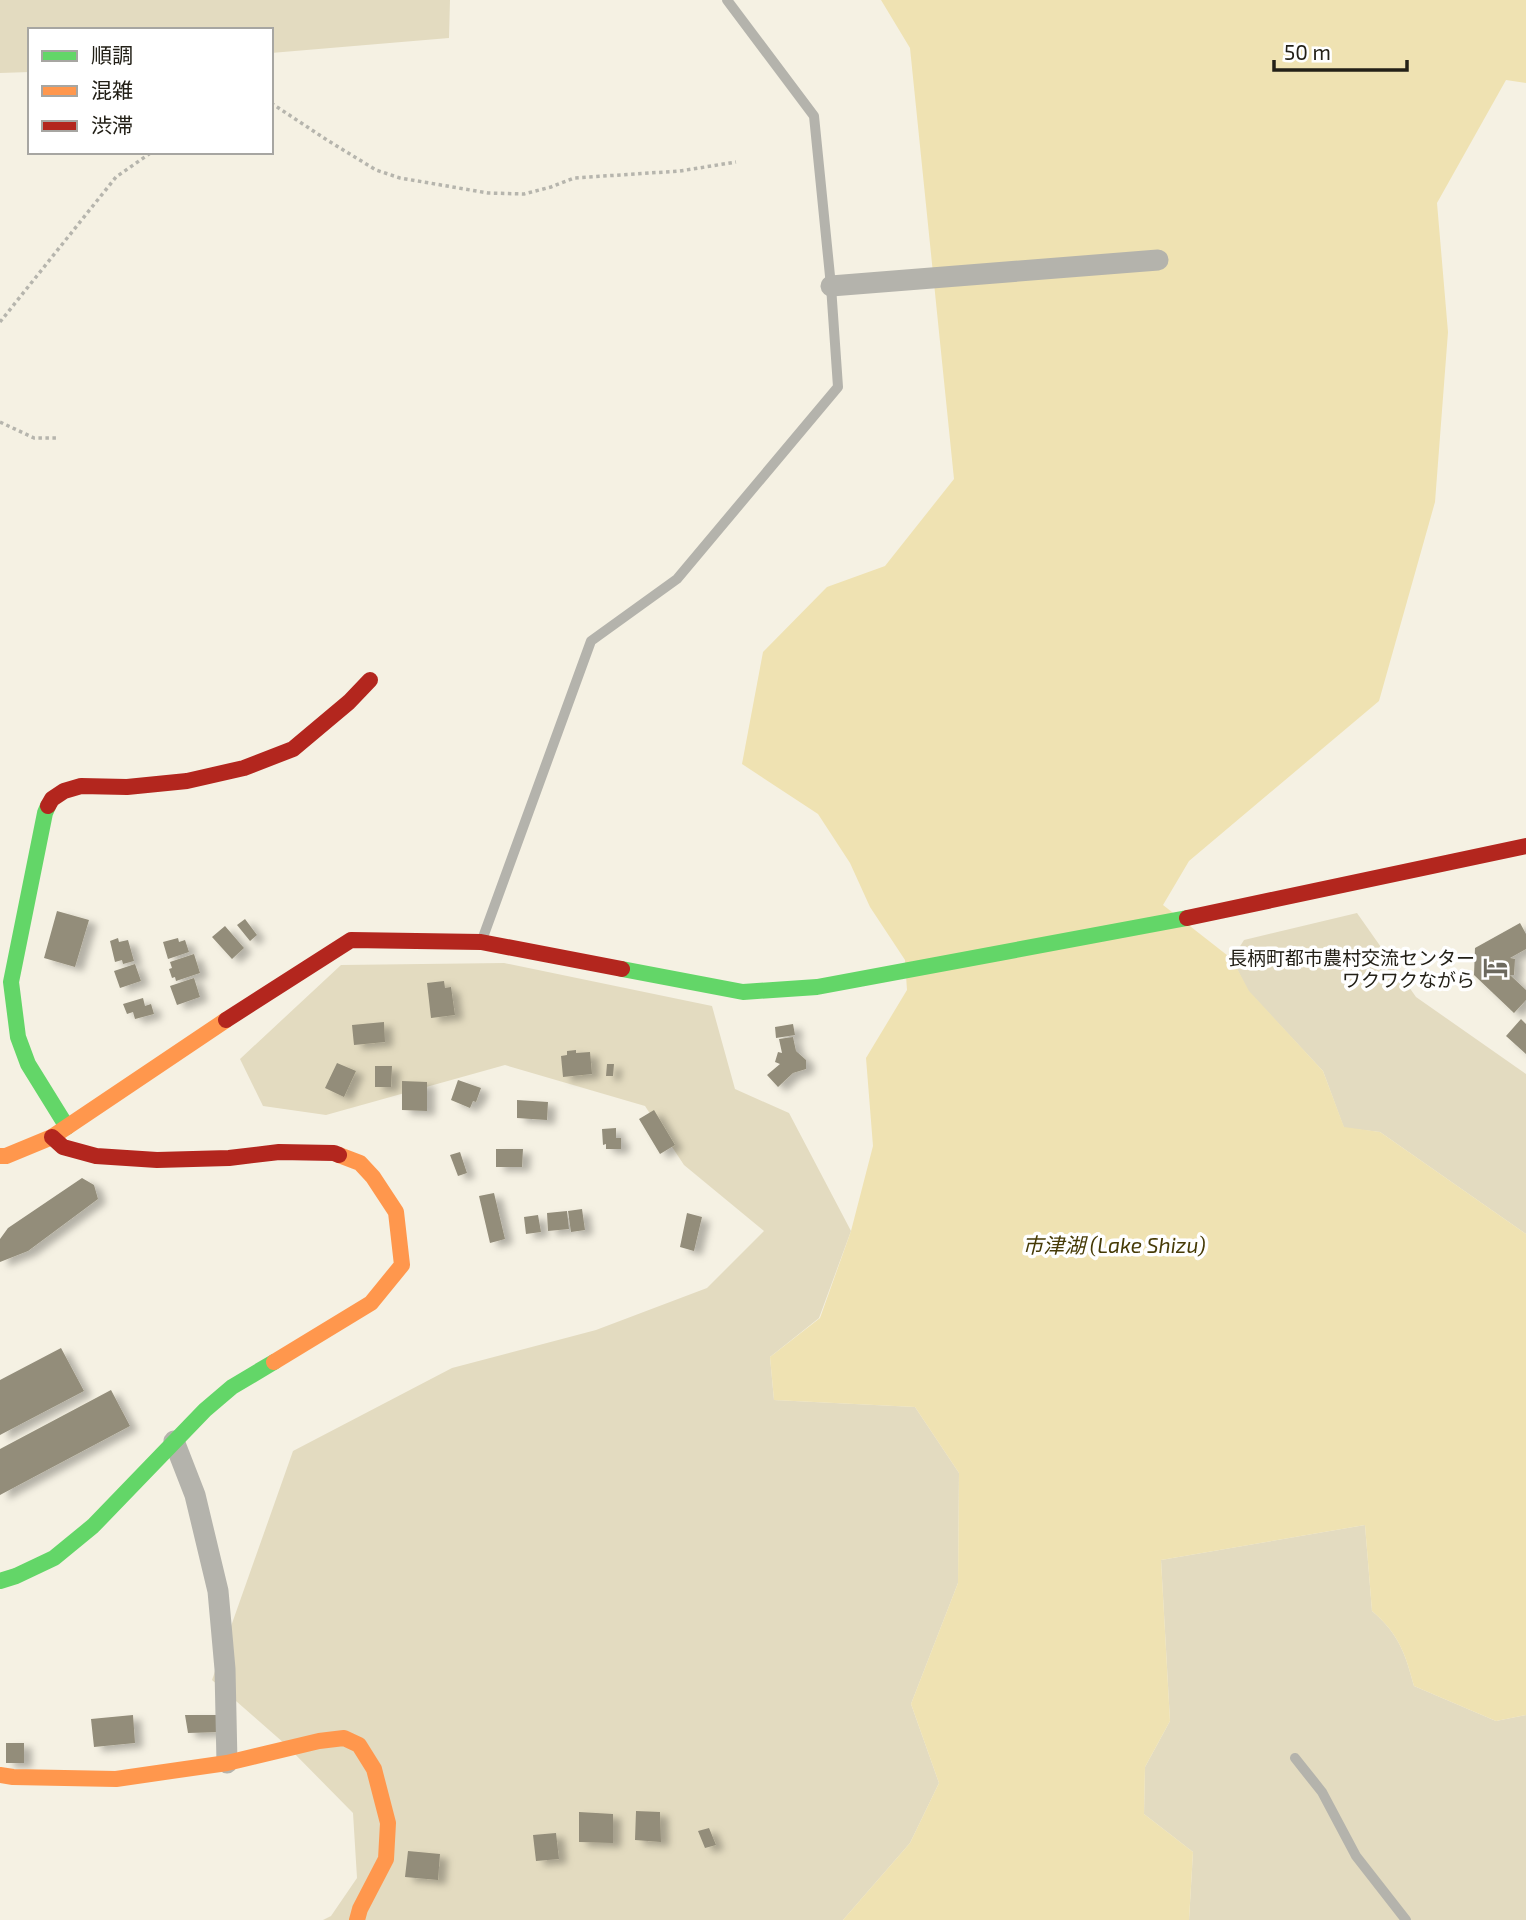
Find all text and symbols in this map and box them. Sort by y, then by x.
legend [28,28,273,154]
scale bar [1274,28,1407,72]
text: 50 m [1284,39,1331,64]
text: 順調 [91,42,133,67]
text: 混雑 [91,77,133,102]
text: 渋滞 [91,112,133,137]
place label: 長柄町都市農村交流センター ワクワクながら [1228,946,1475,991]
hotel icon: 長柄町都市農村交流センター ワクワクながら [1481,954,1509,982]
water label: 市津湖 (Lake Shizu) [1022,1232,1206,1257]

